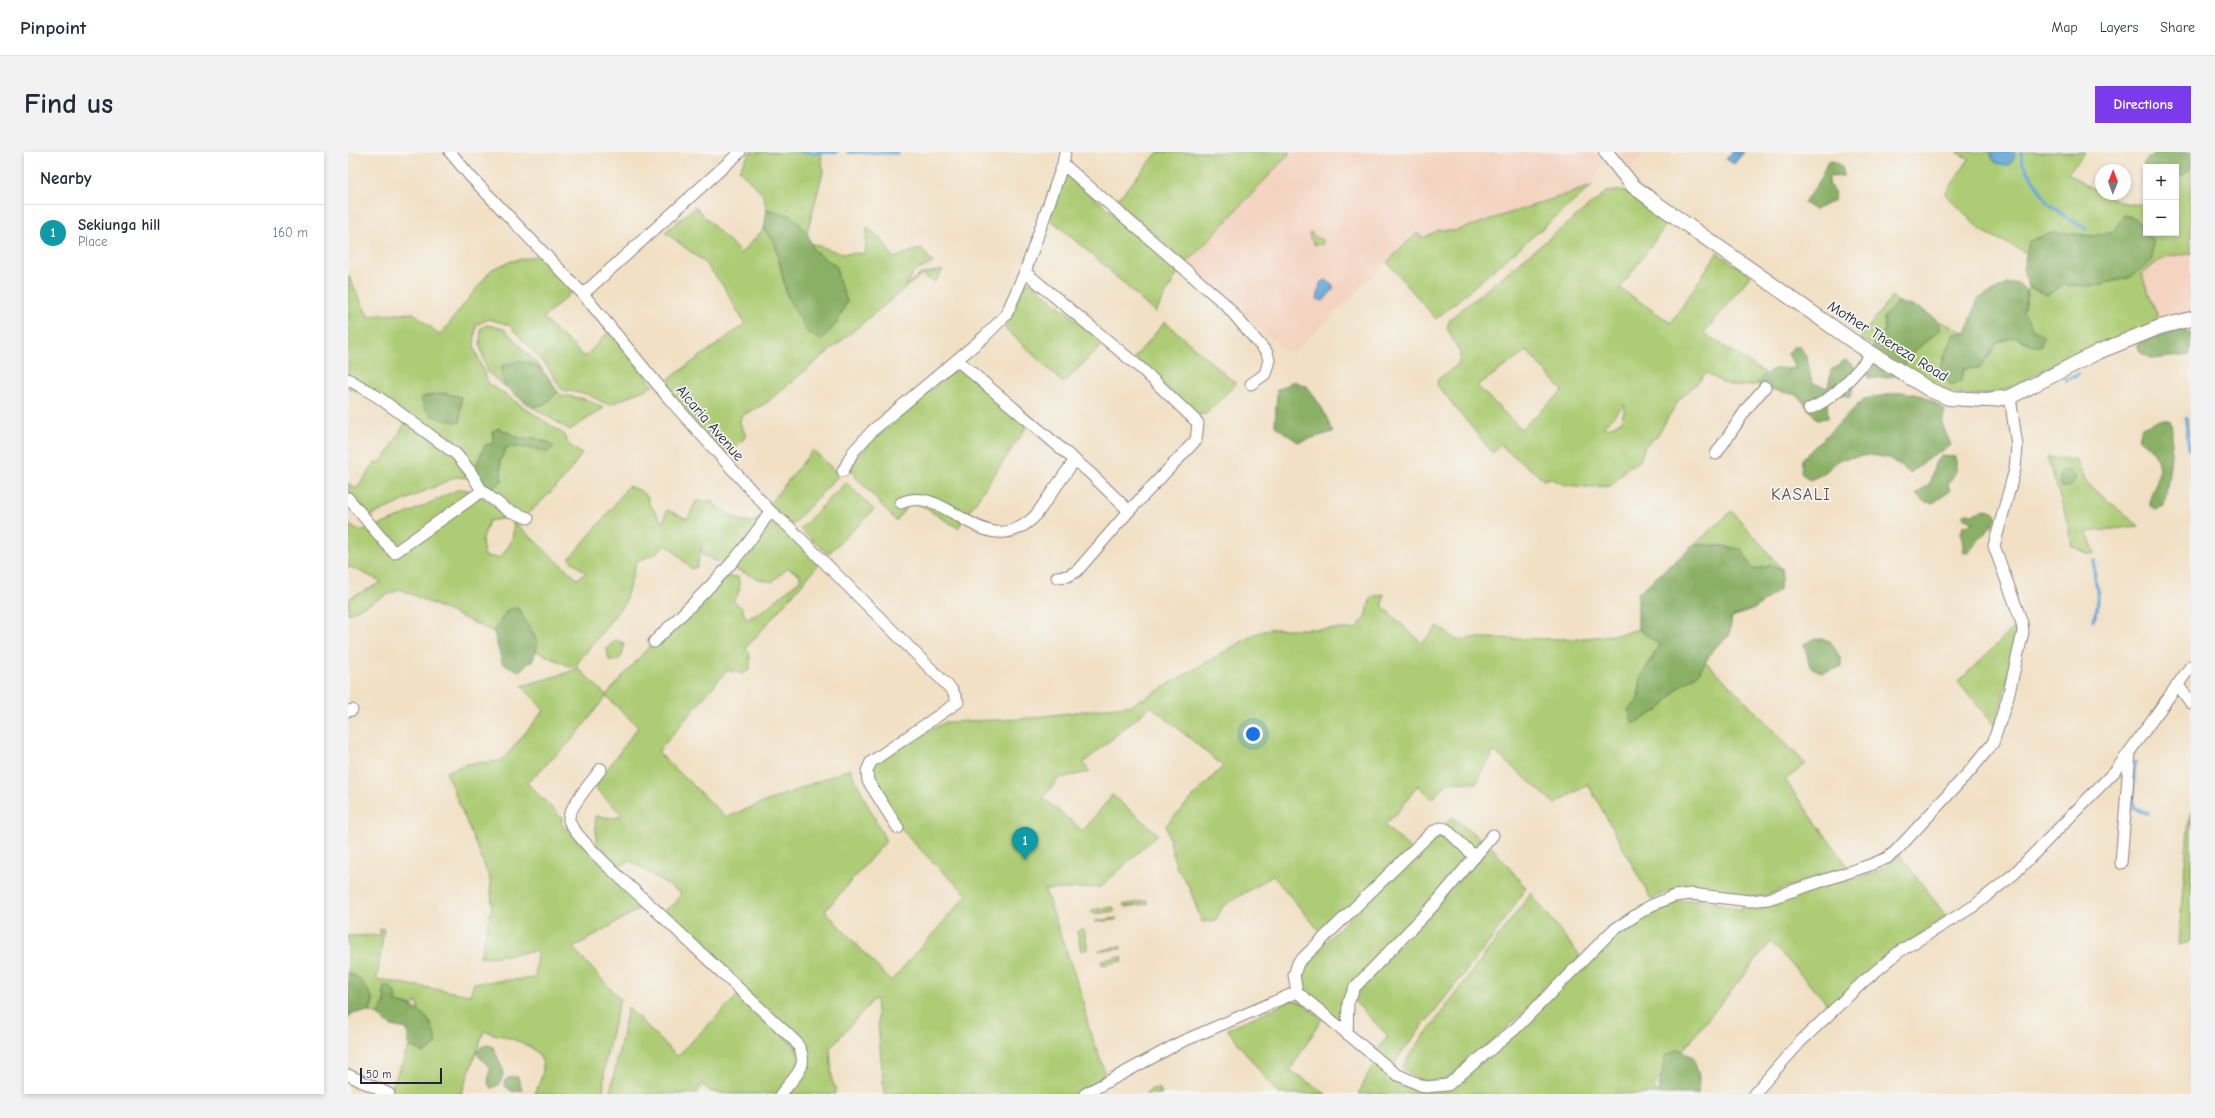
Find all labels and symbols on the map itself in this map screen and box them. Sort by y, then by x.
north arrow [2095,164,2131,200]
street label: Mother Thereza Road [1824,297,1952,385]
street label: Alcaria Avenue [672,381,748,465]
district label: KASALI [1771,485,1831,504]
your location [1243,724,1263,744]
pin: 1 [1012,827,1038,860]
scale bar [360,1066,442,1085]

